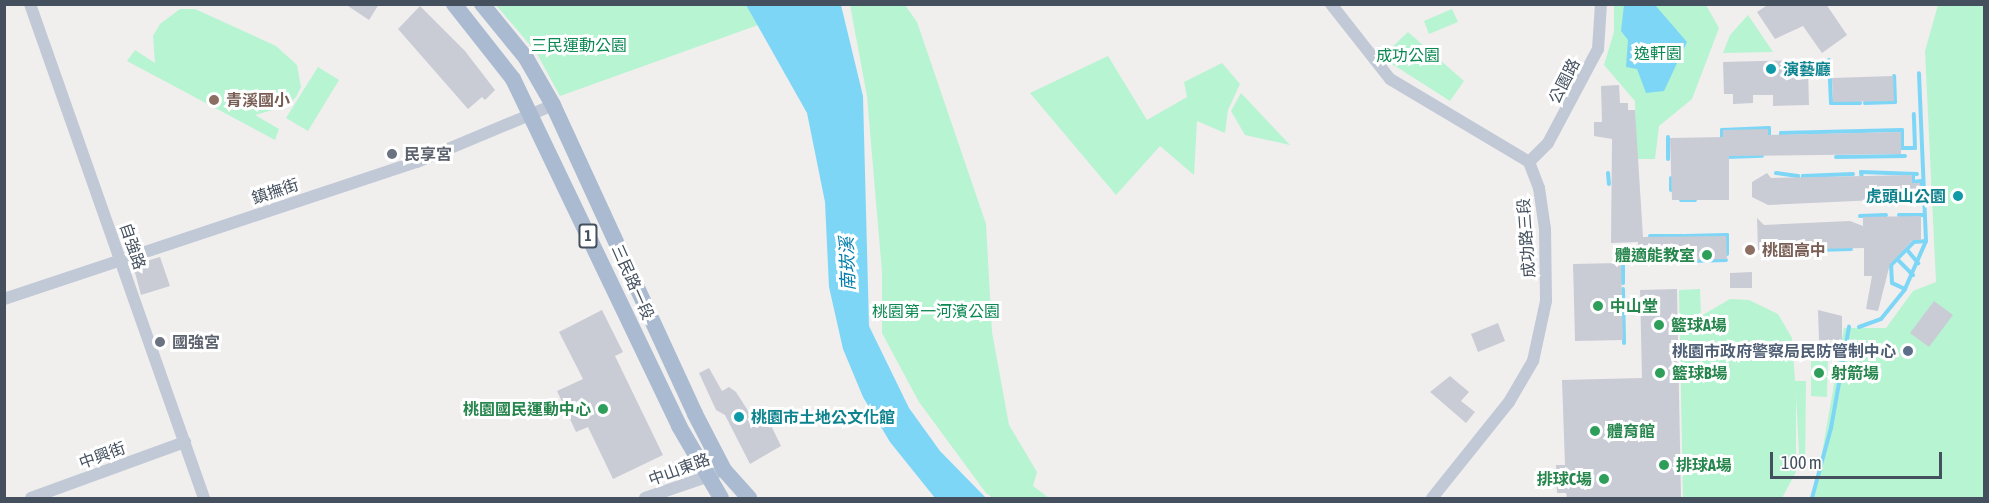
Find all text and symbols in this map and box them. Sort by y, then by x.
park label: 三民運動公園 [531,35,627,55]
park label: 逸軒園 [1634,43,1682,63]
park label: 成功公園 [1376,45,1440,65]
street label: 公園路 [1545,55,1583,107]
place label: 演藝廳 [1783,59,1831,79]
marker: 演藝廳 [1764,62,1778,76]
place label: 青溪國小 [226,90,290,110]
marker: 青溪國小 [207,93,221,107]
place label: 民享宮 [404,144,452,164]
marker: 民享宮 [385,147,399,161]
street label: 鎮撫街 [249,174,301,208]
place label: 虎頭山公園 [1866,186,1946,206]
marker: 虎頭山公園 [1951,189,1965,203]
street label: 成功路三段 [1514,197,1538,279]
street label: 自強路 [116,220,150,272]
road number: 1 [578,224,598,248]
water label: 南崁溪 [836,237,860,291]
place label: 桃園高中 [1762,240,1826,260]
street label: 三民路一段 [608,242,658,322]
marker: 桃園高中 [1743,243,1757,257]
place label: 體適能教室 [1615,245,1695,265]
marker: 體適能教室 [1700,248,1714,262]
place label: 中山堂 [1610,296,1658,316]
marker: 中山堂 [1591,299,1605,313]
park label: 桃園第一河濱公園 [872,301,1000,321]
place label: 籃球A場 [1671,315,1727,335]
marker: 籃球A場 [1652,318,1666,332]
place label: 國強宮 [172,332,220,352]
marker: 國強宮 [153,335,167,349]
place label: 桃園市政府警察局民防管制中心 [1672,341,1896,361]
marker: 桃園市政府警察局民防管制中心 [1901,344,1915,358]
place label: 籃球B場 [1672,363,1728,383]
place label: 射箭場 [1831,363,1879,383]
marker: 籃球B場 [1653,366,1667,380]
marker: 射箭場 [1812,366,1826,380]
place label: 桃園國民運動中心 [463,399,591,419]
marker: 桃園國民運動中心 [596,402,610,416]
place label: 桃園市土地公文化館 [751,407,895,427]
marker: 桃園市土地公文化館 [732,410,746,424]
place label: 體育館 [1607,421,1655,441]
marker: 體育館 [1588,424,1602,438]
street label: 中興街 [76,438,128,472]
scale bar [1773,440,1946,478]
street label: 中山東路 [646,449,712,489]
text: 100 m [1781,452,1822,473]
place label: 排球A場 [1676,455,1732,475]
marker: 排球A場 [1657,458,1671,472]
place label: 排球C場 [1537,469,1592,489]
marker: 排球C場 [1597,472,1611,486]

